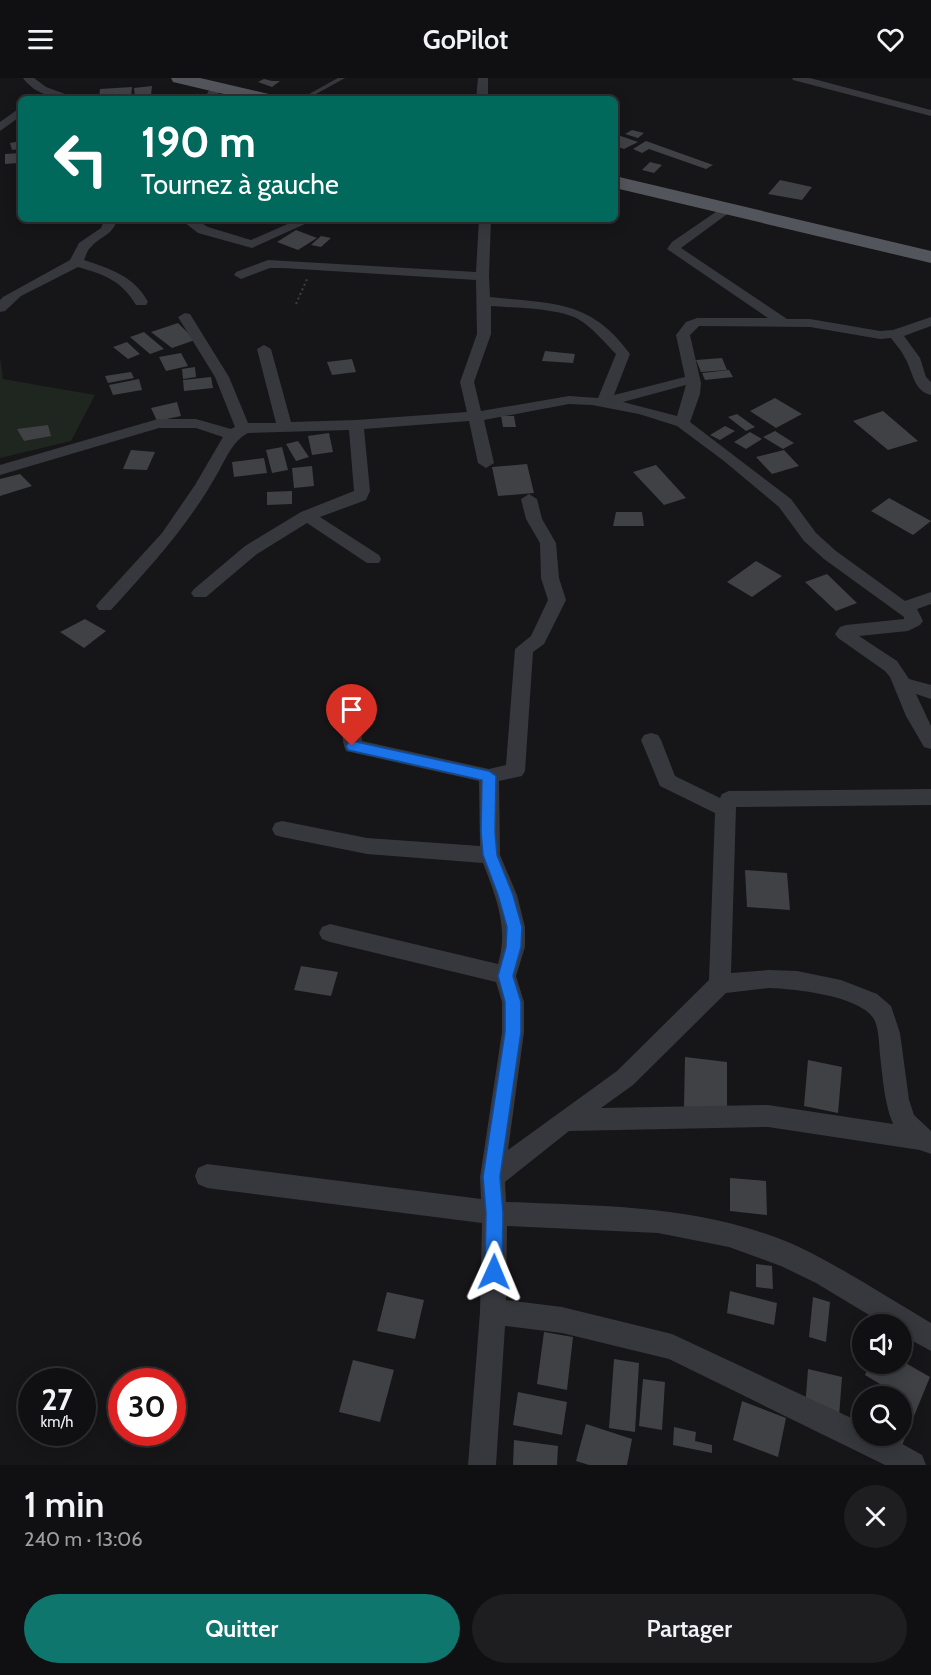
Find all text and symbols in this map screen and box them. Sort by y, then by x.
icon: menu [24,23,57,56]
text: GoPilot [423,23,508,56]
icon: heart [874,23,907,56]
text: 190 m [141,116,256,168]
icon: left [42,120,120,198]
text: Tournez à gauche [141,168,339,201]
pin [326,684,377,746]
icon: arrive [335,693,368,726]
position arrow [462,1240,526,1304]
map controls [852,1314,912,1446]
button: sound [852,1314,912,1374]
speed limit sign: 30 [108,1368,186,1446]
text: 27 [41,1381,73,1418]
button: search [852,1386,912,1446]
text: km/h [41,1413,73,1431]
text: 1 min [24,1482,104,1526]
button: close [844,1485,907,1548]
text: 240 m · 13:06 [24,1527,143,1551]
button: Quitter [24,1594,460,1663]
button: Partager [472,1594,907,1663]

